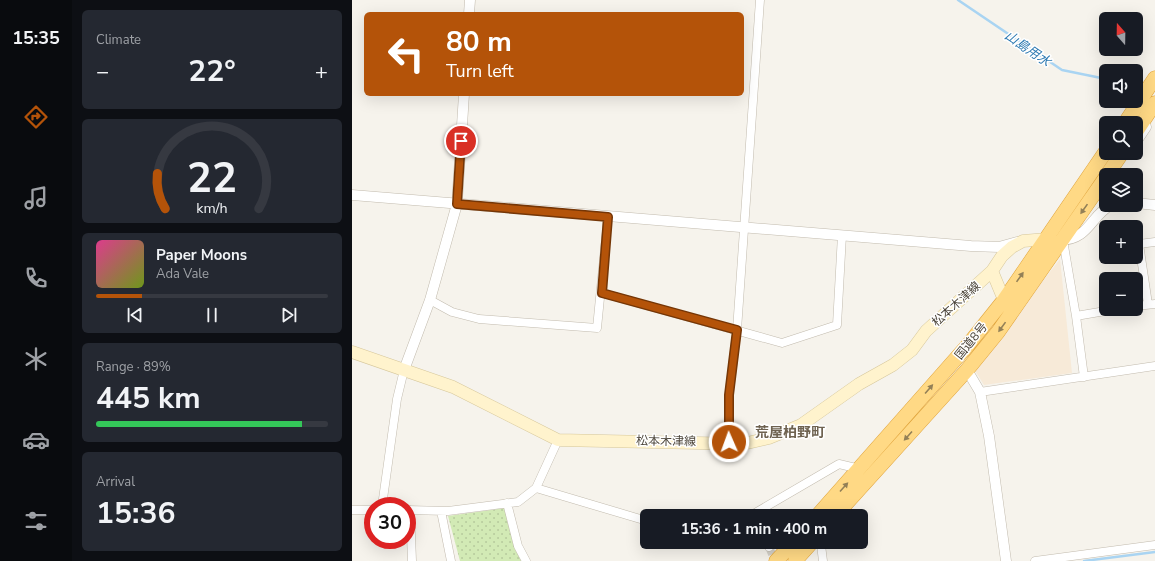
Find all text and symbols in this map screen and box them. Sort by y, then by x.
north arrow [1099,12,1143,56]
map controls [1099,12,1143,316]
text: 80 m [446,23,512,61]
text: 15:35 [12,26,60,50]
water label: 山島用水 [1001,27,1056,72]
icon: left [380,28,432,80]
text: Climate [96,31,141,49]
text: 22° [188,51,236,92]
text: − [96,57,109,87]
text: + [315,57,328,87]
text: Turn left [446,59,514,83]
button: sound [1099,64,1143,108]
icon: directions [22,103,50,131]
button: search [1099,116,1143,160]
pin [444,124,478,158]
icon: arrive [450,130,472,152]
text: 22 [187,150,237,207]
button: layers [1099,168,1143,212]
icon: music [22,184,50,212]
text: km/h [196,199,228,218]
one-way arrow [1080,204,1088,215]
button: + [1099,220,1143,264]
text: Paper Moons [156,245,247,265]
icon: phone [22,264,50,292]
text: Ada Vale [156,265,209,283]
one-way arrow [1015,272,1024,283]
button: − [1099,272,1143,316]
street label: 松本木津線 [928,278,984,330]
icon: previous [124,304,146,326]
icon: pause [201,304,223,326]
icon: next [278,304,300,326]
street label: 国道8号 [951,319,991,363]
one-way arrow [998,322,1006,332]
icon: climate [22,345,50,373]
text: Range · 89% [96,358,171,376]
text: 445 km [96,378,201,419]
one-way arrow [925,384,934,395]
position arrow [708,421,750,463]
district label: 荒屋柏野町 [755,423,825,442]
icon: car [22,426,50,454]
one-way arrow [903,431,912,442]
street label: 松本木津線 [636,432,696,450]
text: Arrival [96,473,135,491]
one-way arrow [839,482,848,492]
text: 15:36 [96,493,175,534]
speed limit sign: 30 [364,497,416,549]
icon: filters [22,507,50,535]
text: 15:36 · 1 min · 400 m [681,519,827,539]

